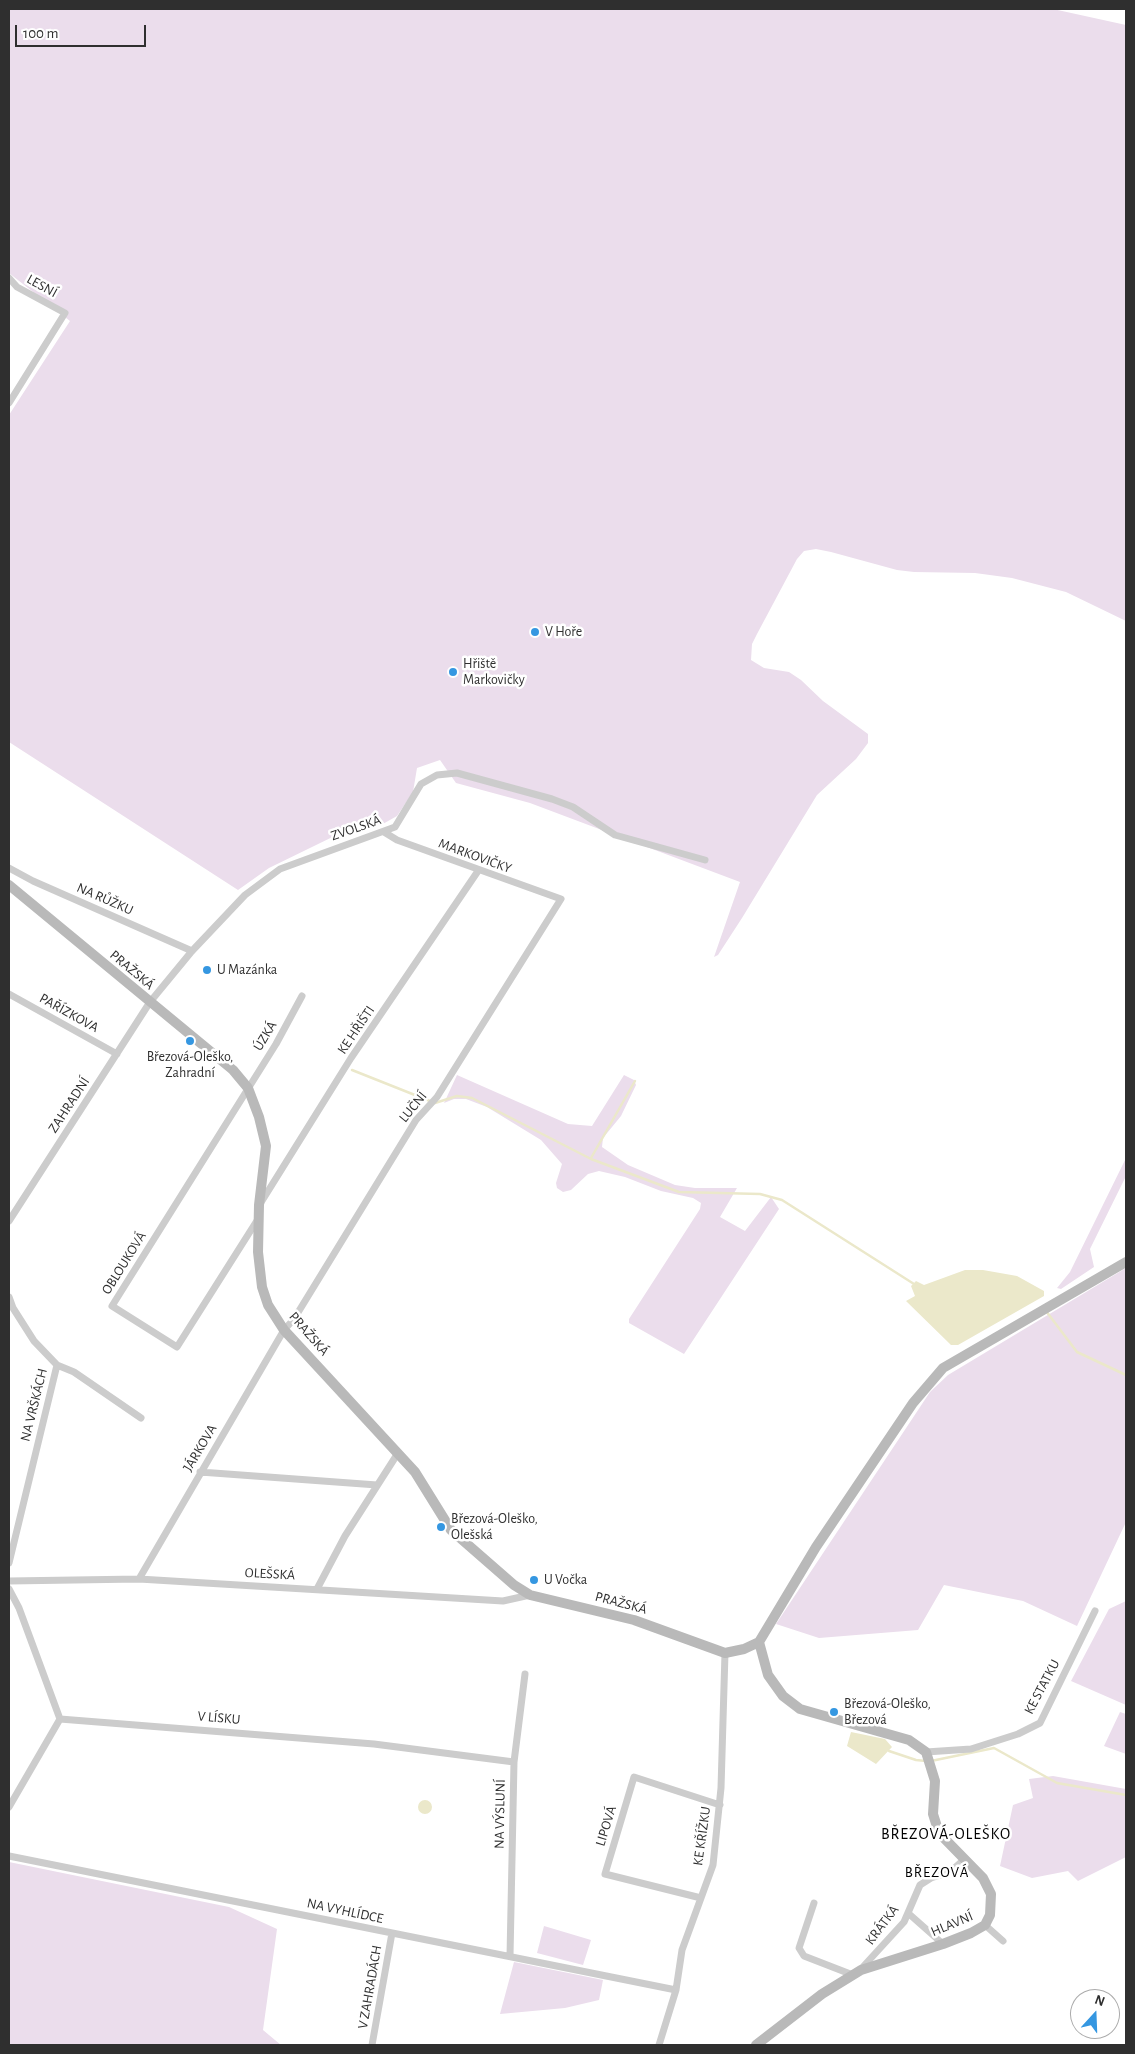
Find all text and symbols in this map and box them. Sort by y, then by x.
scale bar [18,15,149,47]
text: 100 m [23,26,58,41]
street label: LESNÍ [24,271,60,301]
place label: V Hoře [545,624,582,640]
marker: V Hoře [529,626,541,638]
place label: Hřiště Markovičky [463,656,525,689]
marker: Hřiště Markovičky [447,666,459,678]
street label: ZVOLSKÁ [329,812,383,844]
street label: MARKOVIČKY [436,835,514,877]
street label: NA RŮŽKU [74,879,136,919]
street label: PRAŽSKÁ [106,947,158,993]
place label: U Mazánka [217,962,277,978]
marker: U Mazánka [201,964,213,976]
street label: PAŘÍZKOVA [36,990,102,1036]
street label: KE HŘIŠTI [334,1003,378,1057]
street label: ÚZKÁ [250,1018,280,1054]
marker: Březová-Oleško, Zahradní [184,1035,196,1047]
place label: Březová-Oleško, Zahradní [147,1049,233,1082]
street label: ZAHRADNÍ [45,1074,93,1136]
street label: LUČNÍ [395,1088,431,1126]
street label: OBLOUKOVÁ [98,1228,150,1298]
street label: PRAŽSKÁ [285,1309,333,1359]
street label: NA VRŠKÁCH [17,1367,51,1443]
street label: JÁRKOVA [179,1421,221,1475]
place label: Březová-Oleško, Olešská [451,1511,538,1544]
marker: Březová-Oleško, Olešská [435,1521,447,1533]
street label: OLEŠSKÁ [244,1564,296,1584]
place label: U Vočka [544,1572,587,1588]
marker: U Vočka [528,1574,540,1586]
street label: PRAŽSKÁ [593,1588,649,1618]
street label: KE STATKU [1021,1657,1063,1717]
place label: Březová-Oleško, Březová [844,1696,931,1728]
marker: Březová-Oleško, Březová [828,1706,840,1718]
street label: V LÍSKU [197,1708,241,1728]
street label: NA VÝSLUNÍ [491,1779,509,1849]
street label: LIPOVÁ [592,1804,620,1848]
street label: KE KŘÍŽKU [690,1805,714,1867]
district label: BŘEZOVÁ-OLEŠKO [879,1824,1013,1844]
district label: BŘEZOVÁ [904,1863,970,1881]
street label: NA VYHLÍDCE [305,1895,385,1927]
street label: KRÁTKÁ [862,1902,902,1948]
street label: HLAVNÍ [928,1908,976,1940]
street label: V ZAHRADÁCH [354,1944,386,2030]
north arrow [1070,1989,1120,2039]
text: N [1093,1993,1107,2009]

